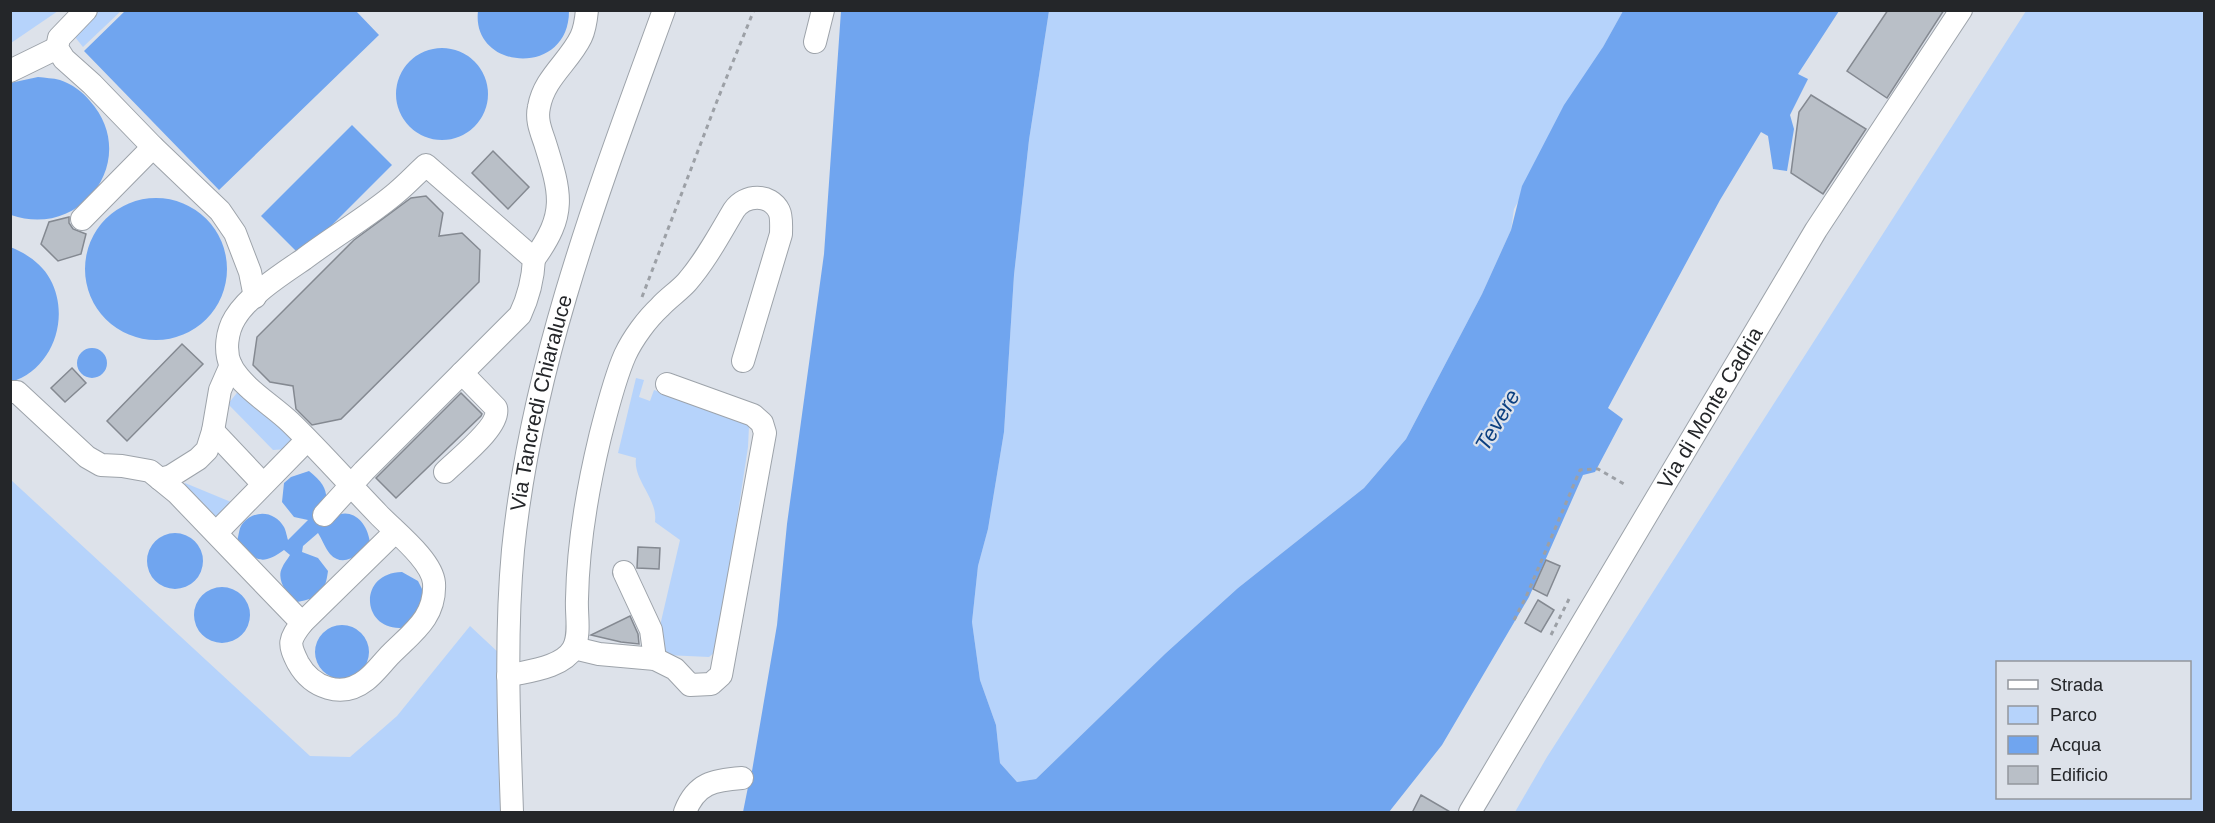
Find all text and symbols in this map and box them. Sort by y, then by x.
street label: Via Tancredi Chiaraluce [506,292,576,513]
street label: Via di Monte Cadria [1653,322,1767,493]
water label: Tevere [1470,385,1525,455]
legend [1996,661,2191,799]
text: Strada [2050,675,2104,695]
text: Parco [2050,705,2097,725]
text: Acqua [2050,735,2102,755]
text: Edificio [2050,765,2108,785]

